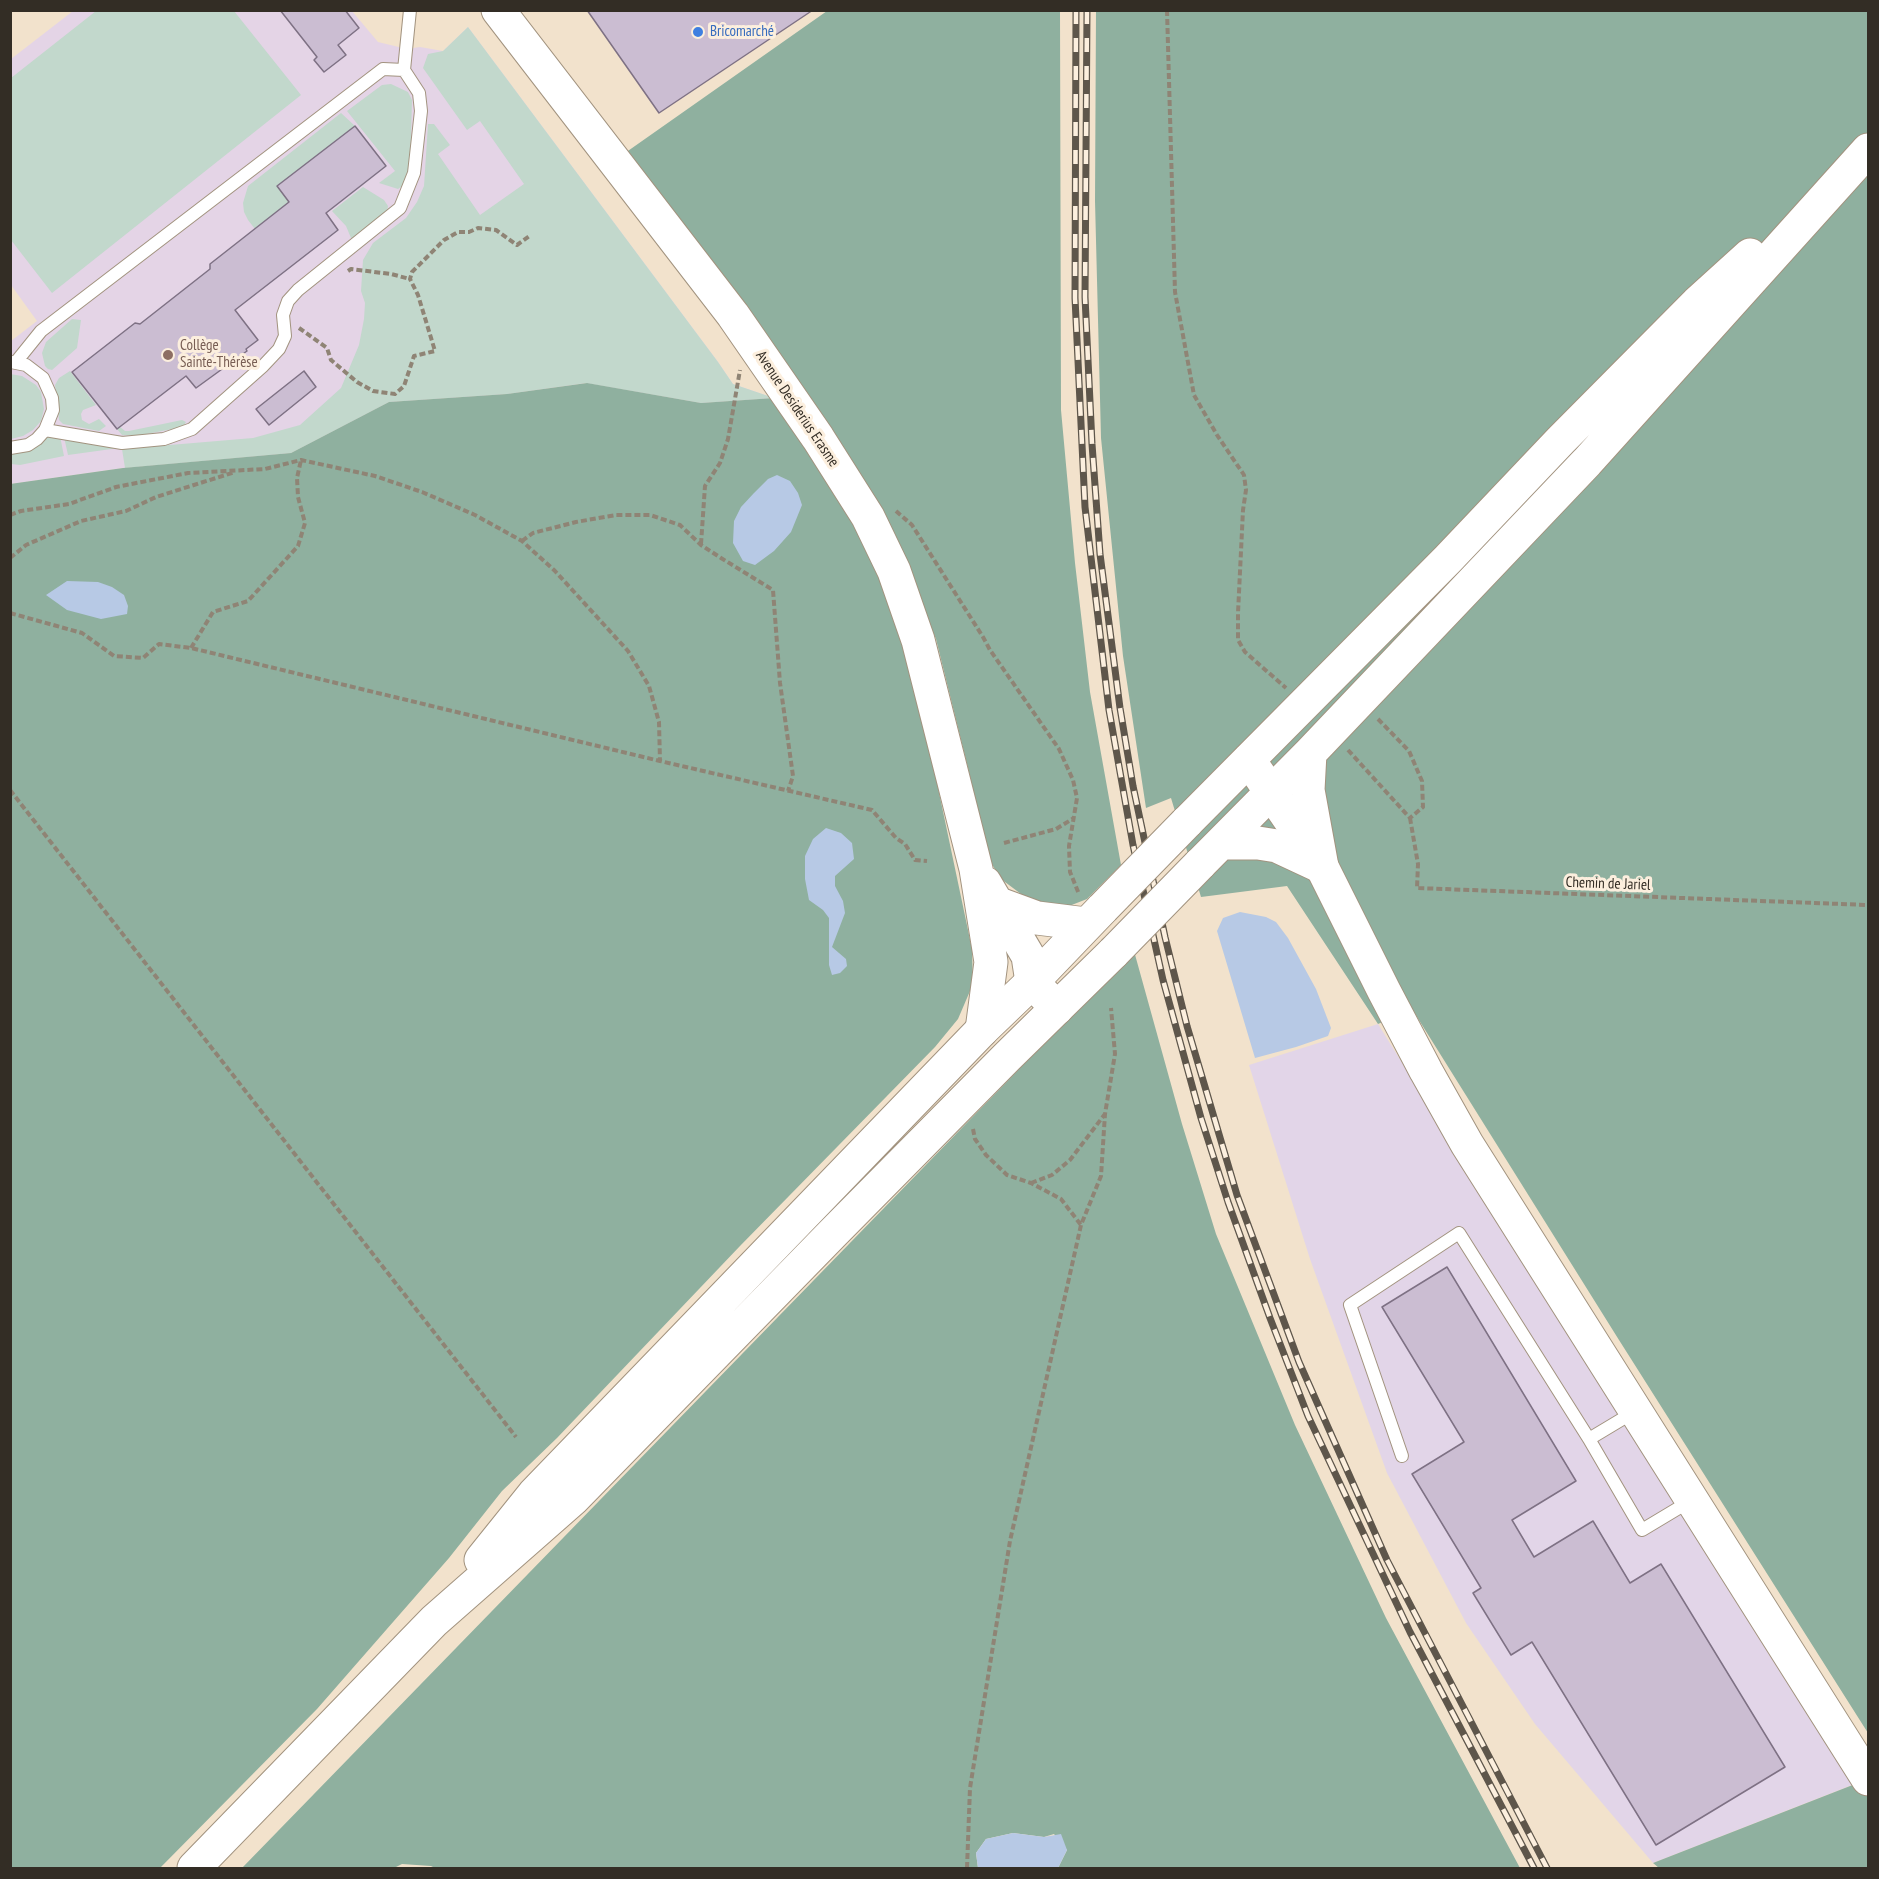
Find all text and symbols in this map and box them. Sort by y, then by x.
place label: Bricomarché [710,23,774,41]
marker: Bricomarché [691,25,705,39]
place label: Collège Sainte-Thérèse [180,337,258,372]
marker: Collège Sainte-Thérèse [161,348,175,362]
street label: Avenue Desiderius Erasme [752,348,842,470]
street label: Chemin de Jariel [1565,874,1651,894]

